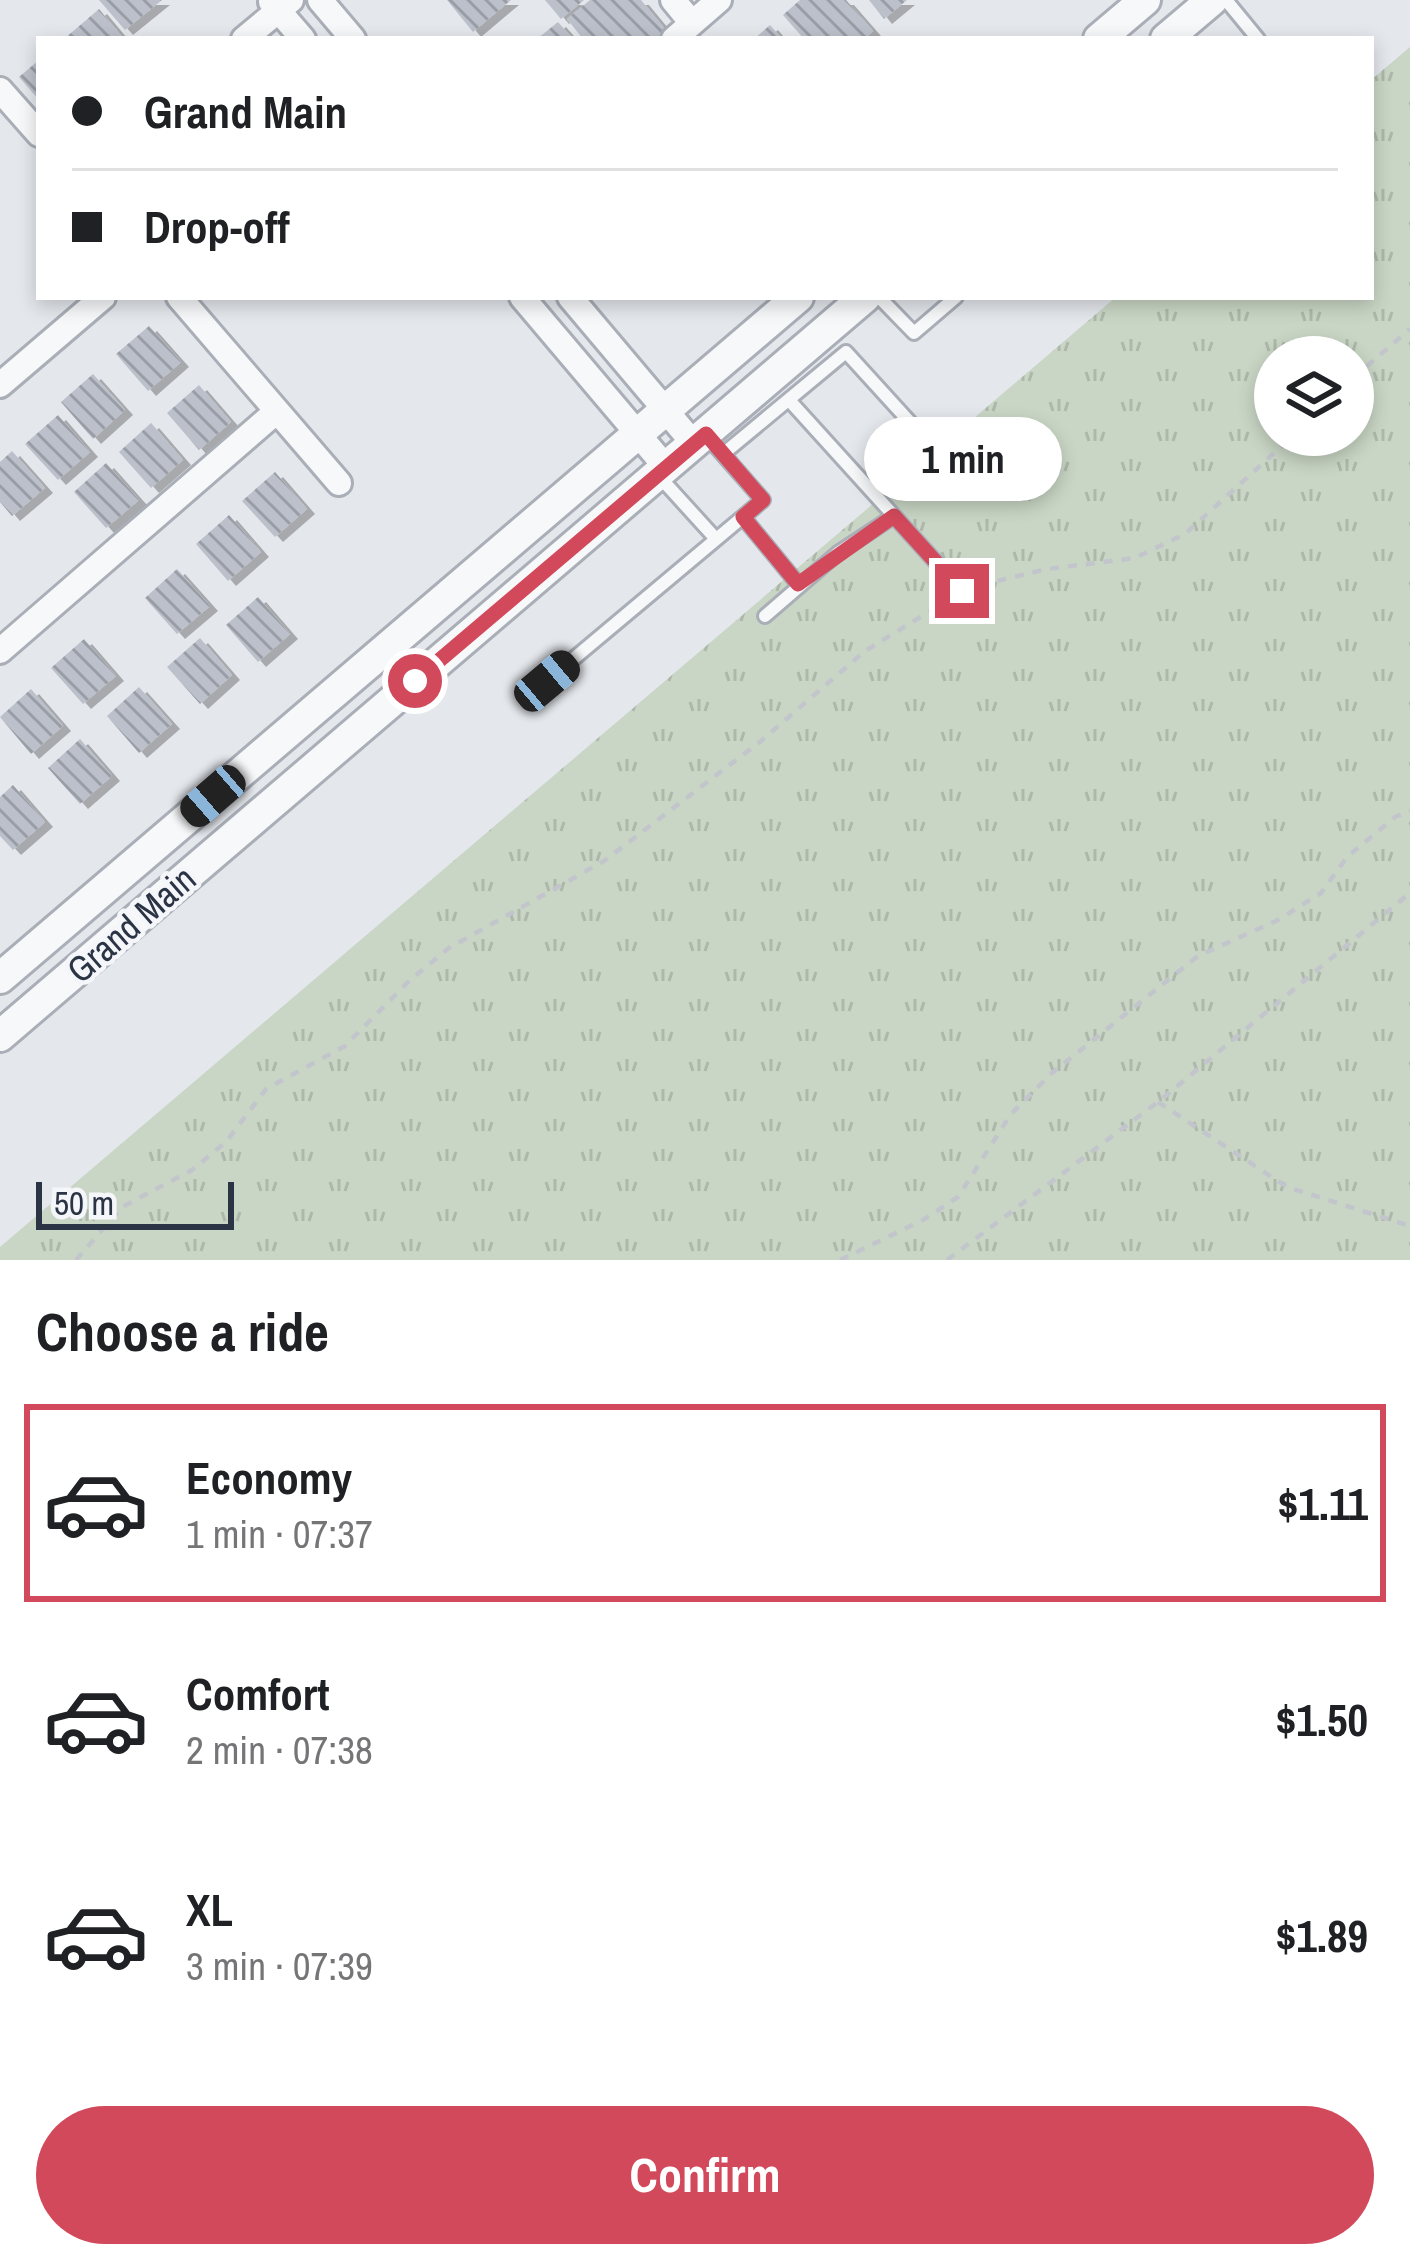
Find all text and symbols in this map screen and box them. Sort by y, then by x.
text: Grand Main [144,81,347,142]
text: Drop-off [144,196,290,257]
map controls [1254,336,1374,456]
button: layers [1254,336,1374,456]
callout: 1 min [863,417,1061,501]
text: 1 min [921,433,1005,485]
route end [935,564,989,618]
car [508,644,586,718]
route start [388,654,442,708]
car [174,759,252,833]
street label: Grand Main [56,855,206,993]
scale bar [36,1176,234,1229]
text: 50 m [54,1181,114,1225]
text: Choose a ride [36,1295,329,1368]
text: Economy [186,1447,352,1508]
icon: car [42,1449,150,1557]
text: $1.11 [1278,1473,1368,1534]
text: 1 min · 07:37 [186,1508,373,1560]
text: Comfort [186,1663,329,1724]
icon: car [42,1665,150,1773]
text: $1.50 [1276,1689,1368,1750]
text: 2 min · 07:38 [186,1724,373,1776]
text: XL [186,1879,233,1940]
icon: car [42,1881,150,1989]
text: $1.89 [1276,1905,1368,1966]
text: 3 min · 07:39 [186,1940,373,1992]
button: Confirm [36,2106,1374,2244]

